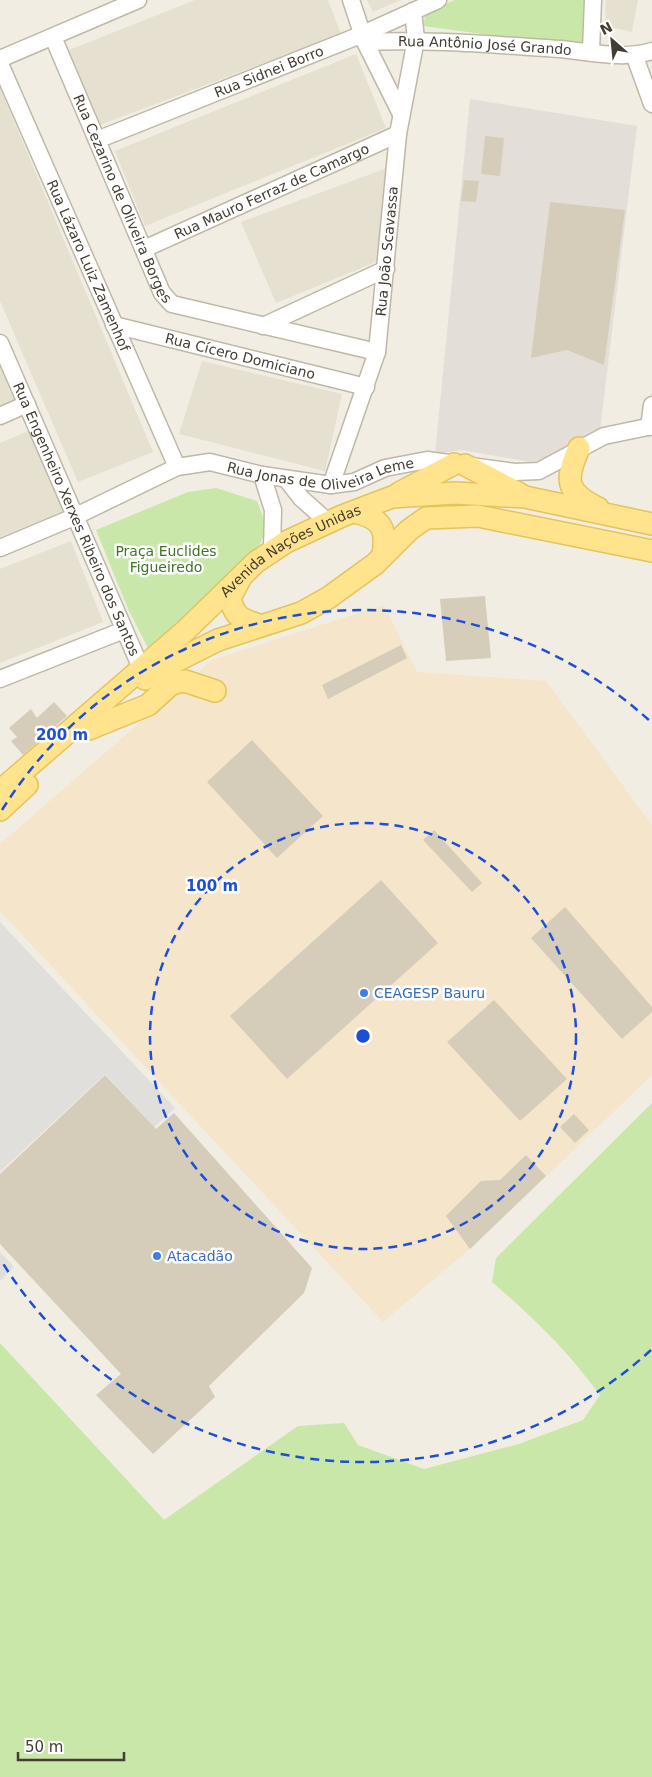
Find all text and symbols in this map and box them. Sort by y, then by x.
north arrow [587,15,637,65]
text: N [597,19,615,38]
street label: Rua Antônio José Grando [398,33,573,58]
street label: Rua Sidnei Borro [212,43,326,100]
street label: Rua Cezarino de Oliveira Borges [70,92,175,306]
street label: Rua Mauro Ferraz de Camargo [172,140,372,242]
street label: Rua Lázaro Luiz Zamenhof [44,177,134,355]
street label: Rua João Scavassa [372,185,401,317]
street label: Rua Cícero Domiciano [164,330,317,382]
street label: Rua Engenheiro Xerxes Ribeiro dos Santos [10,380,143,658]
street label: Rua Jonas de Oliveira Leme [226,455,415,493]
street label: Avenida Nações Unidas [217,502,363,600]
park label: Praça Euclides Figueiredo [115,543,217,575]
text: 200 m [36,726,88,744]
text: 100 m [186,877,238,895]
place label: CEAGESP Bauru [374,985,485,1001]
marker: CEAGESP Bauru [358,987,370,999]
centre of rings [354,1027,372,1045]
place label: Atacadão [167,1248,233,1264]
marker: Atacadão [151,1250,163,1262]
scale bar [18,1730,124,1762]
text: 50 m [25,1738,63,1756]

